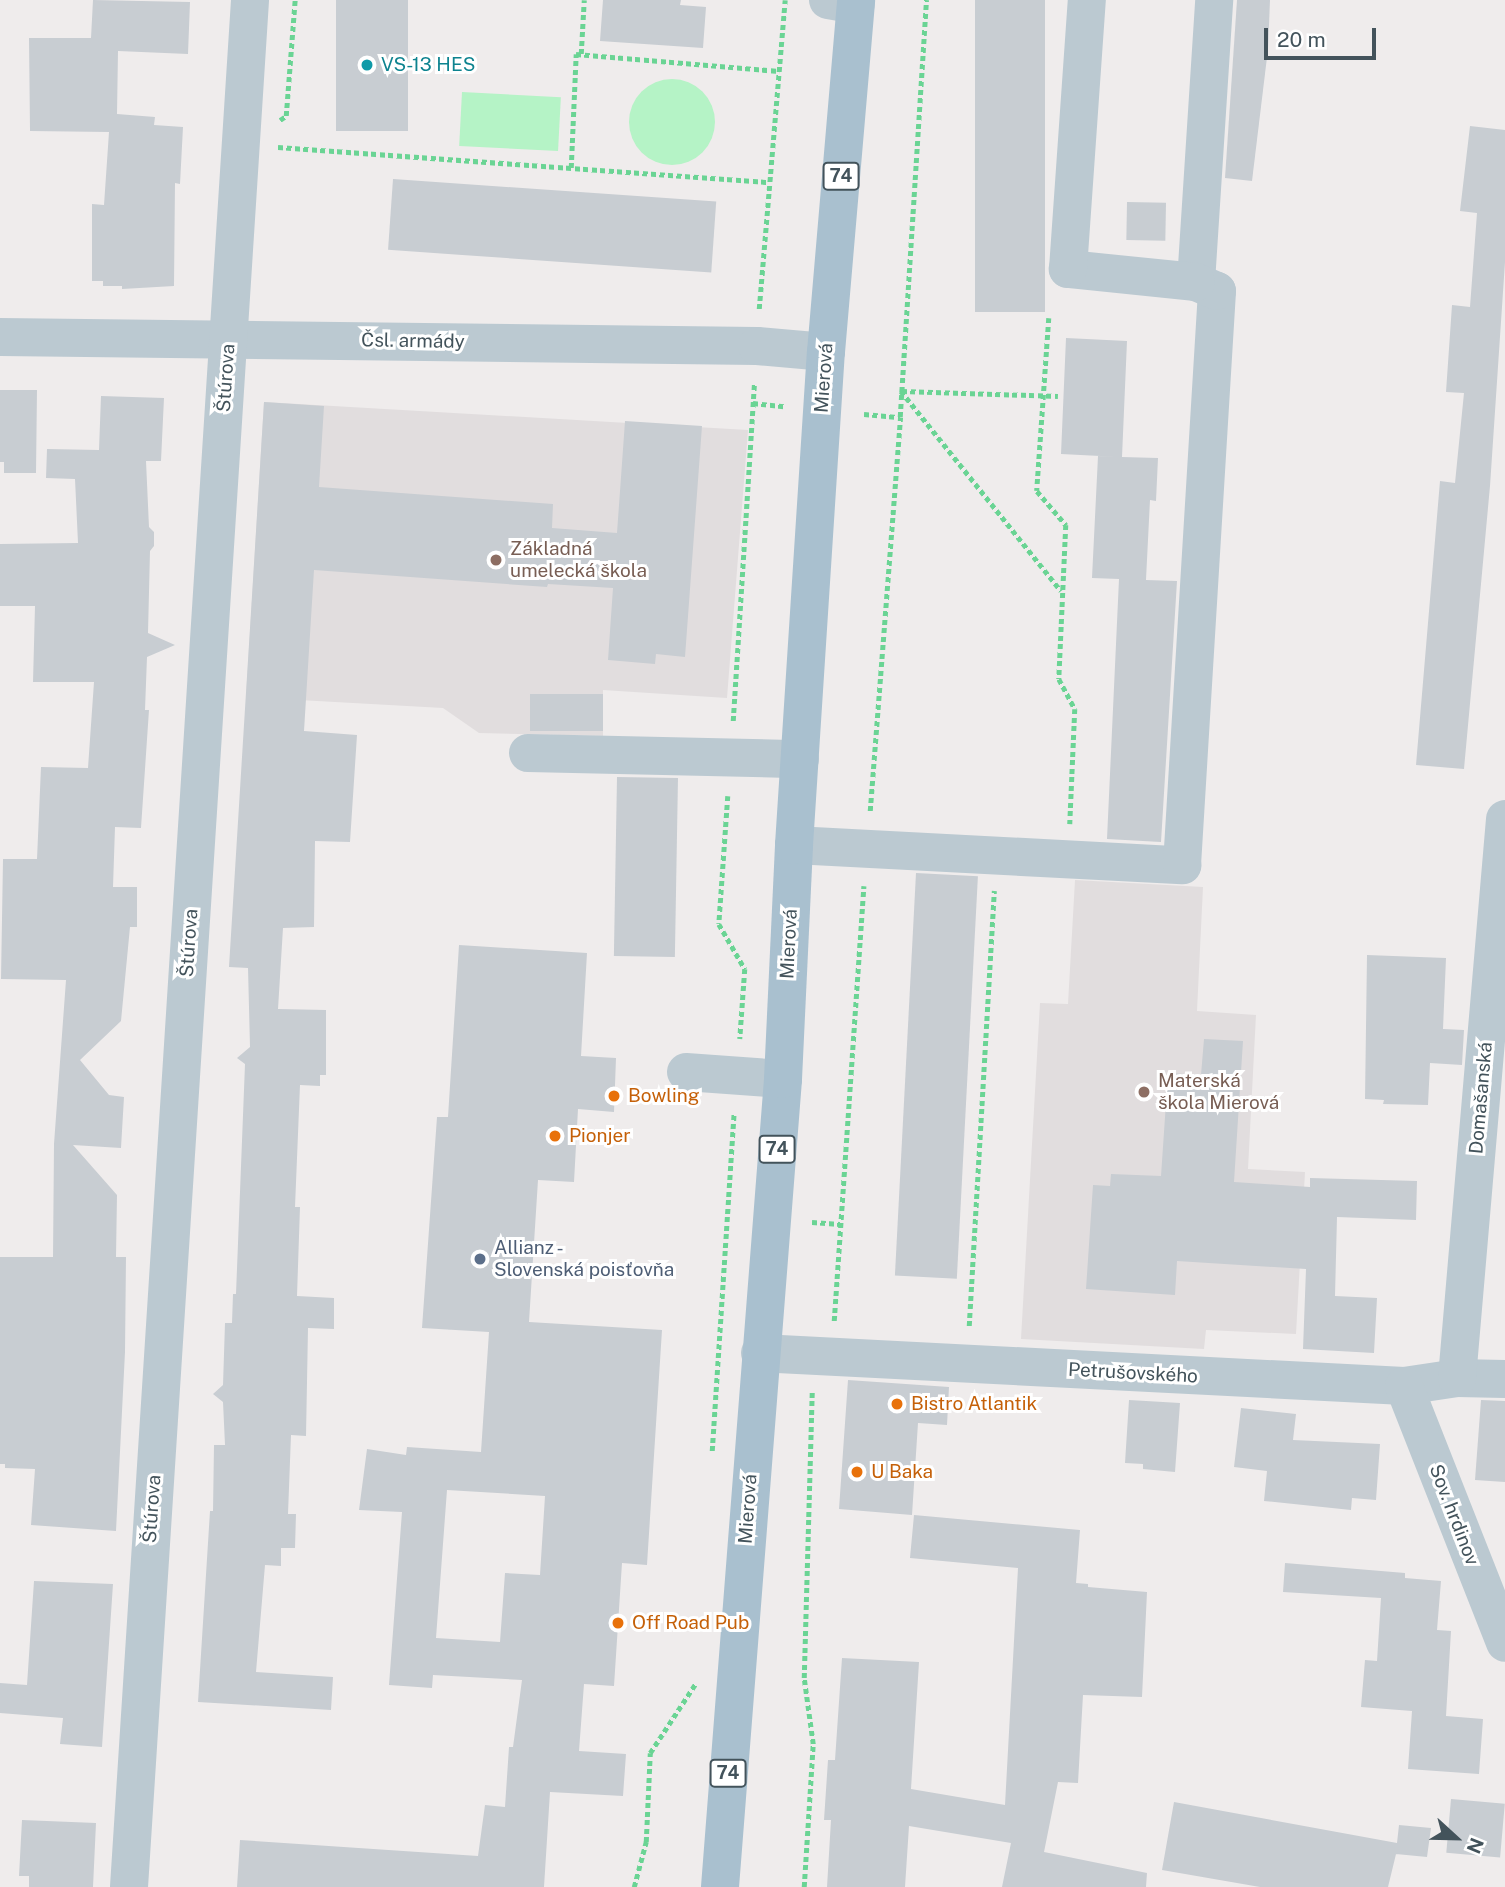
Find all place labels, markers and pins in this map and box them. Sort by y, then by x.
place label: VS-13 HES [381,54,476,76]
marker: VS-13 HES [359,57,375,73]
place label: Základná umelecká škola [510,538,647,582]
marker: Základná umelecká škola [488,552,504,568]
place label: Materská škola Mierová [1158,1070,1279,1114]
marker: Materská škola Mierová [1136,1084,1152,1100]
place label: Bowling [628,1085,700,1107]
marker: Bowling [606,1088,622,1104]
place label: Pionjer [569,1125,631,1147]
marker: Pionjer [547,1128,563,1144]
place label: Allianz - Slovenská poisťovňa [494,1237,674,1281]
marker: Allianz - Slovenská poisťovňa [472,1251,488,1267]
place label: Bistro Atlantik [911,1393,1037,1415]
marker: Bistro Atlantik [889,1396,905,1412]
place label: U Baka [871,1461,933,1483]
marker: U Baka [849,1464,865,1480]
place label: Off Road Pub [632,1612,749,1634]
marker: Off Road Pub [610,1615,626,1631]

